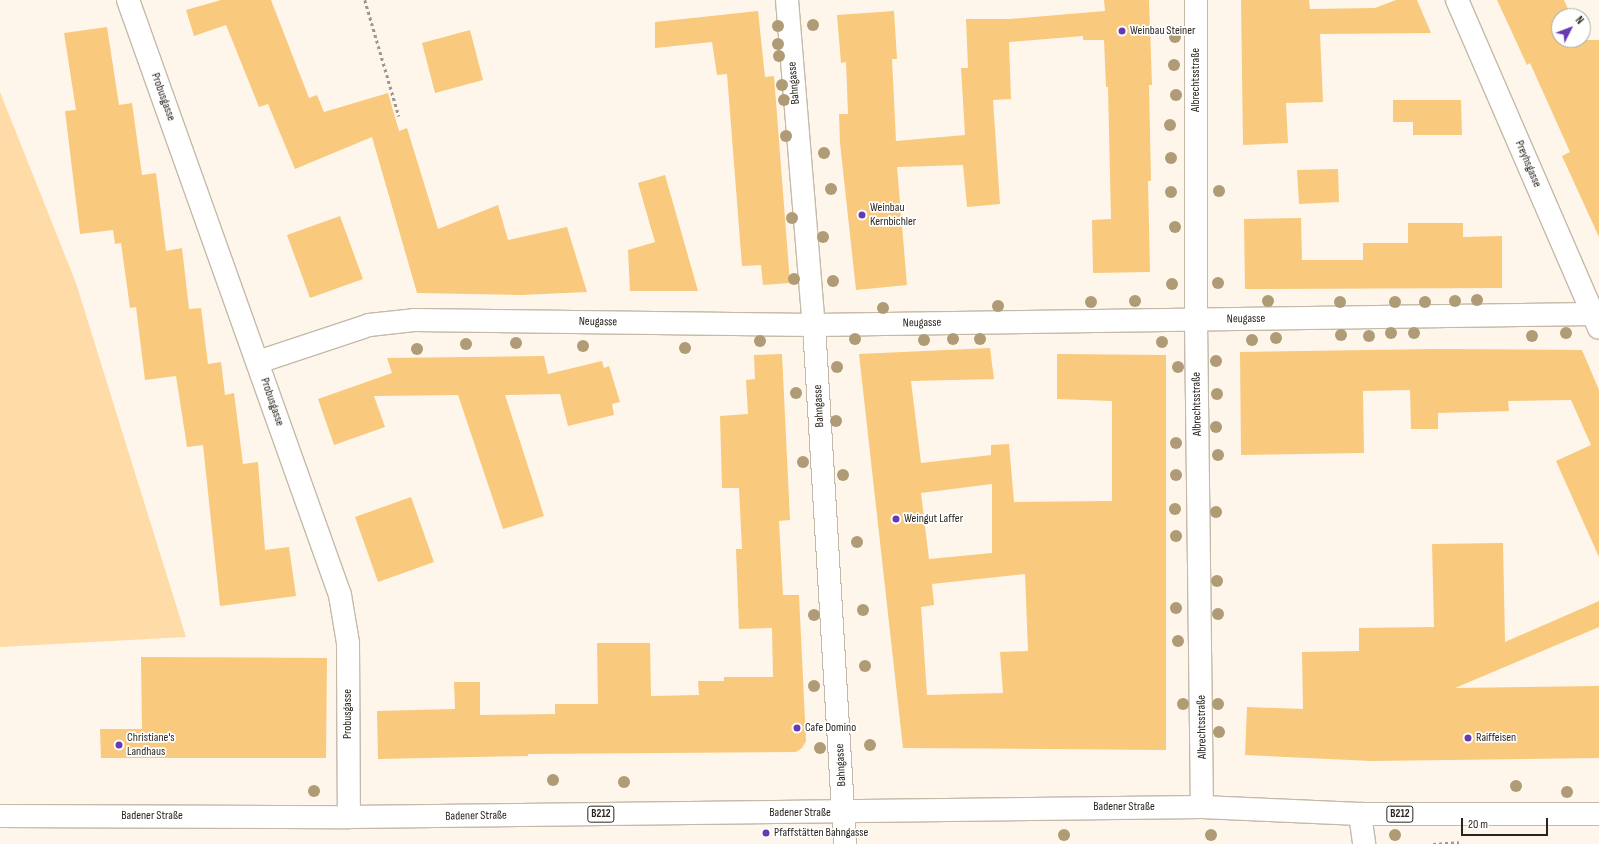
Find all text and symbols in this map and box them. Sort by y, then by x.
north arrow [1551,8,1591,48]
text: N [1573,14,1586,27]
place label: Weinbau Steiner [1130,24,1195,38]
marker: Weinbau Steiner [1117,26,1127,36]
street label: Albrechtsstraße [1189,48,1203,112]
street label: Bahngasse [785,61,803,105]
street label: Probusgasse [148,71,178,123]
street label: Preyhsgasse [1512,138,1544,190]
place label: Weinbau Kernbichler [870,201,916,229]
marker: Weinbau Kernbichler [857,210,867,220]
street label: Neugasse [1227,311,1265,327]
street label: Neugasse [579,314,617,330]
street label: Neugasse [903,315,941,331]
street label: Albrechtsstraße [1189,372,1205,436]
street label: Probusgasse [257,376,287,428]
street label: Bahngasse [811,384,827,428]
place label: Weingut Laffer [904,512,963,526]
marker: Weingut Laffer [891,514,901,524]
street label: Probusgasse [341,689,355,739]
street label: Albrechtsstraße [1194,695,1210,759]
place label: Cafe Domino [805,721,856,735]
marker: Cafe Domino [792,723,802,733]
place label: Christiane's Landhaus [127,731,175,759]
place label: Raiffeisen [1476,731,1516,745]
marker: Raiffeisen [1463,733,1473,743]
marker: Christiane's Landhaus [114,740,124,750]
street label: Bahngasse [833,743,849,787]
street label: Badener Straße [1093,800,1155,814]
road number: B212 [587,805,615,823]
road number: B212 [1386,805,1414,823]
street label: Badener Straße [769,806,831,820]
street label: Badener Straße [445,808,507,824]
street label: Badener Straße [121,809,183,823]
scale bar [1463,810,1550,836]
text: 20 m [1468,817,1488,832]
place label: Pfaffstätten Bahngasse [774,826,868,840]
marker: Pfaffstätten Bahngasse [761,828,771,838]

